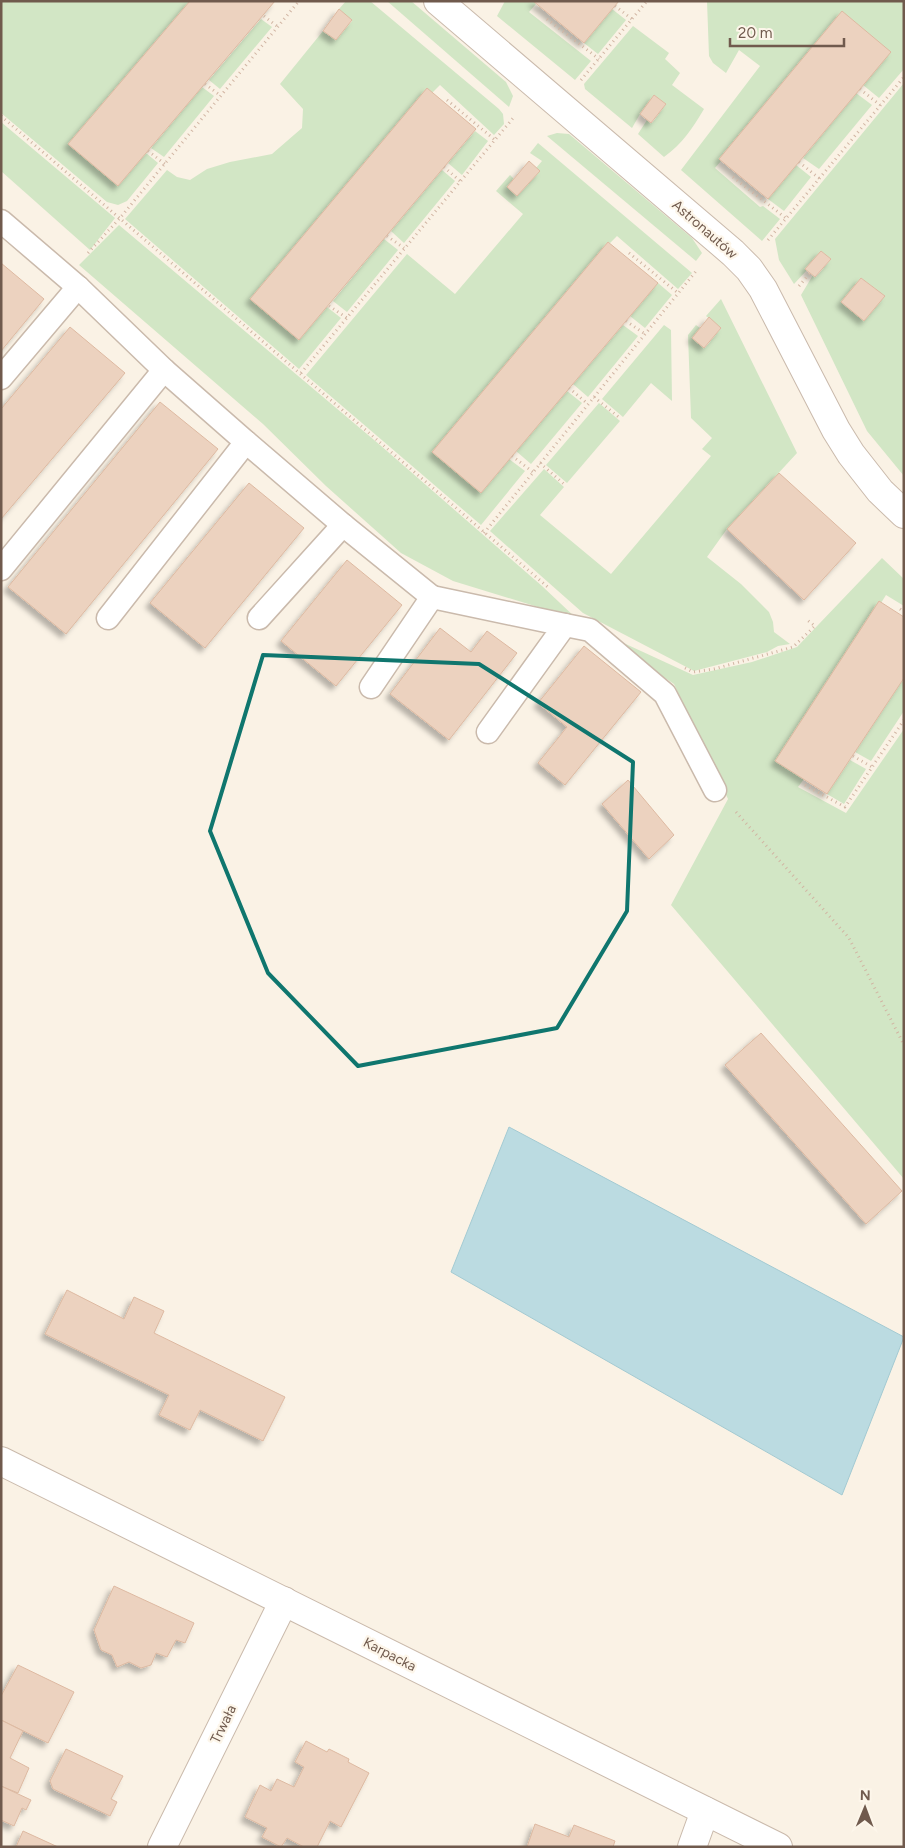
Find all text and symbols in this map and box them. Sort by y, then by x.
scale bar [730,15,844,47]
text: 20 m [738,24,772,42]
street label: Astronautów [669,196,741,262]
street label: Karpacka [360,1634,419,1675]
street label: Trwała [207,1702,240,1746]
north arrow [840,1783,890,1833]
text: N [860,1787,871,1804]

